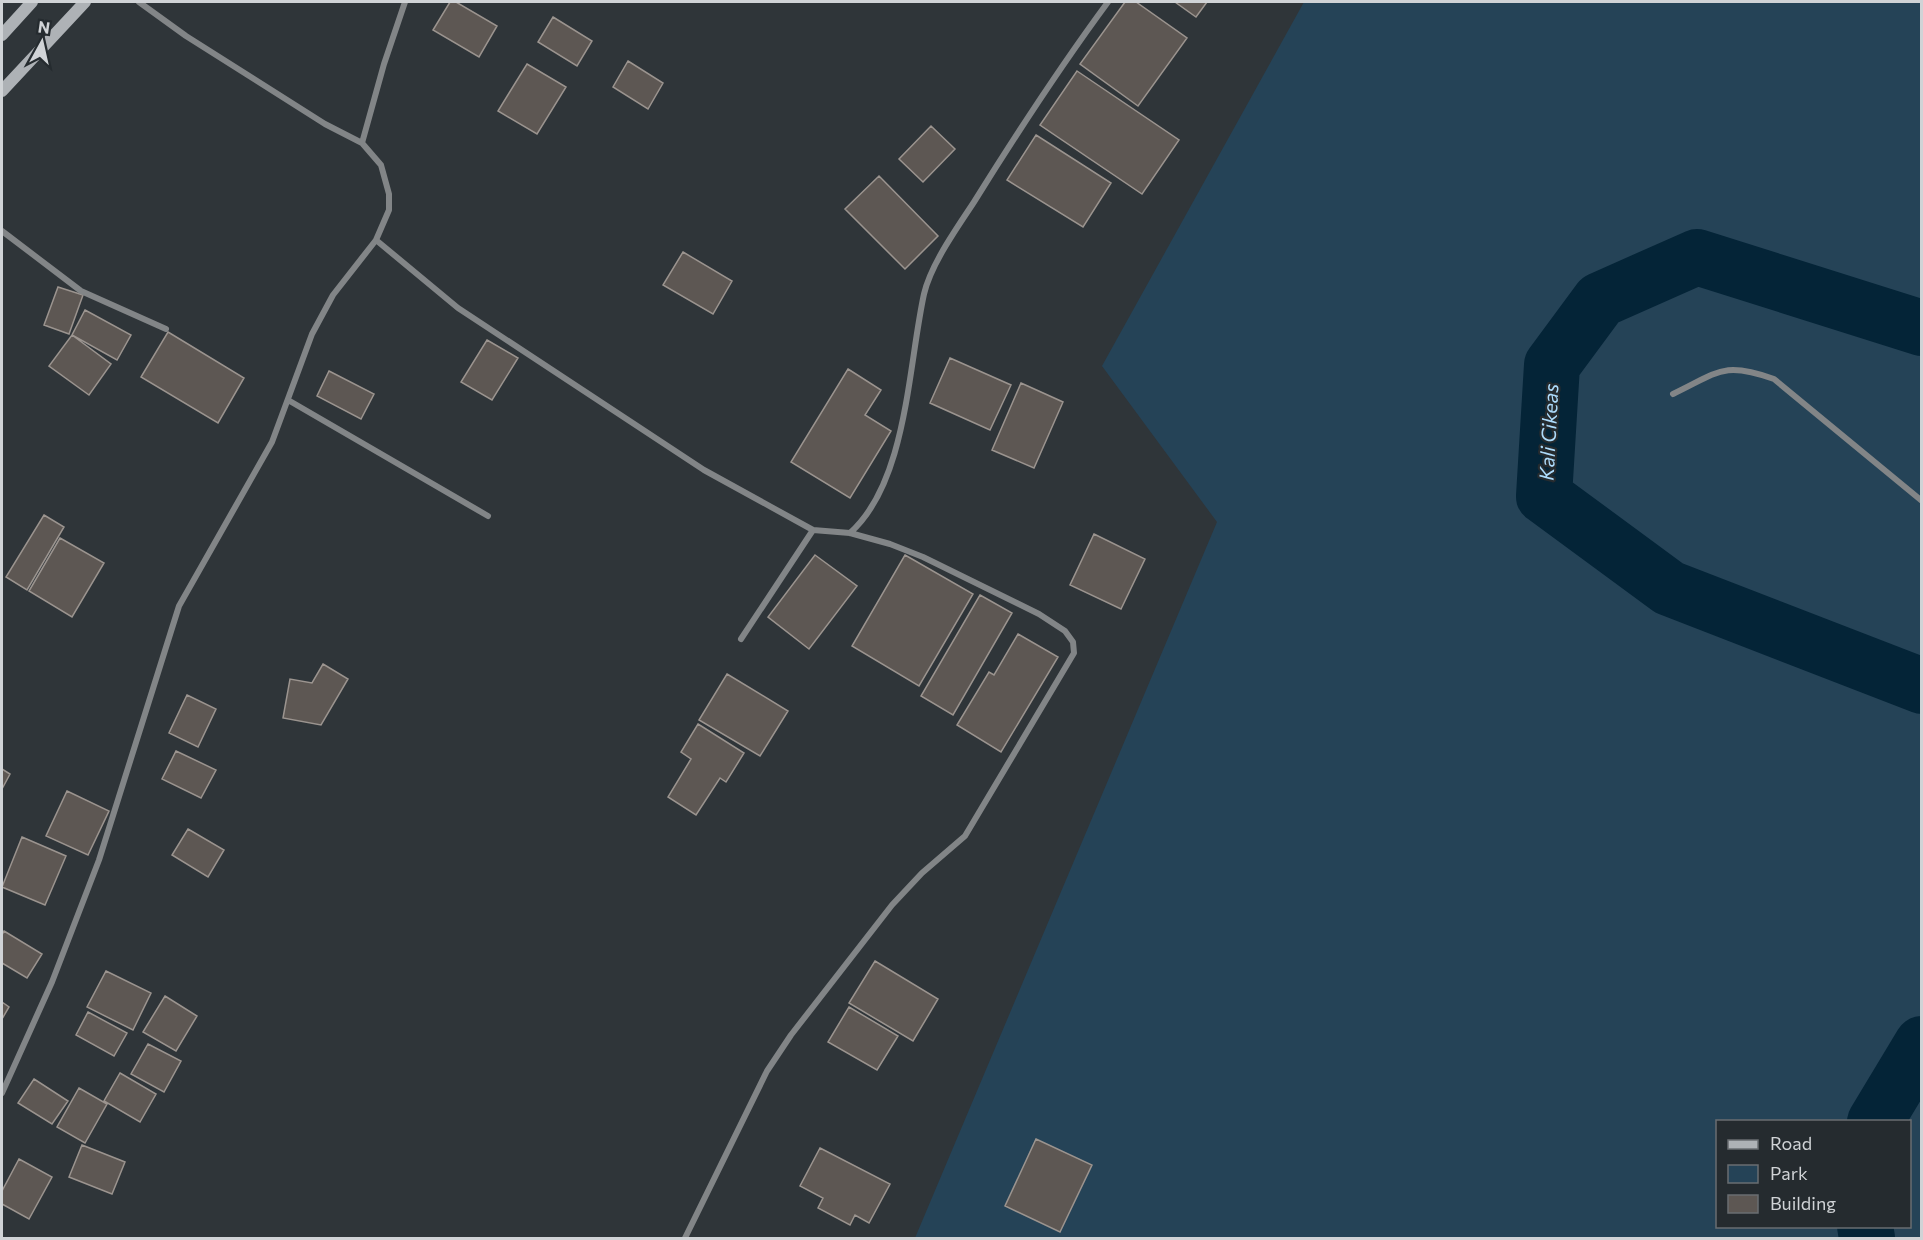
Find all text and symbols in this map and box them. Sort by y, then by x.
north arrow [12,12,72,72]
text: N [37,16,51,37]
water label: Kali Cikeas [1533,383,1563,481]
legend [1716,1120,1911,1228]
text: Road [1770,1132,1812,1154]
text: Park [1770,1162,1808,1184]
text: Building [1770,1192,1836,1214]

